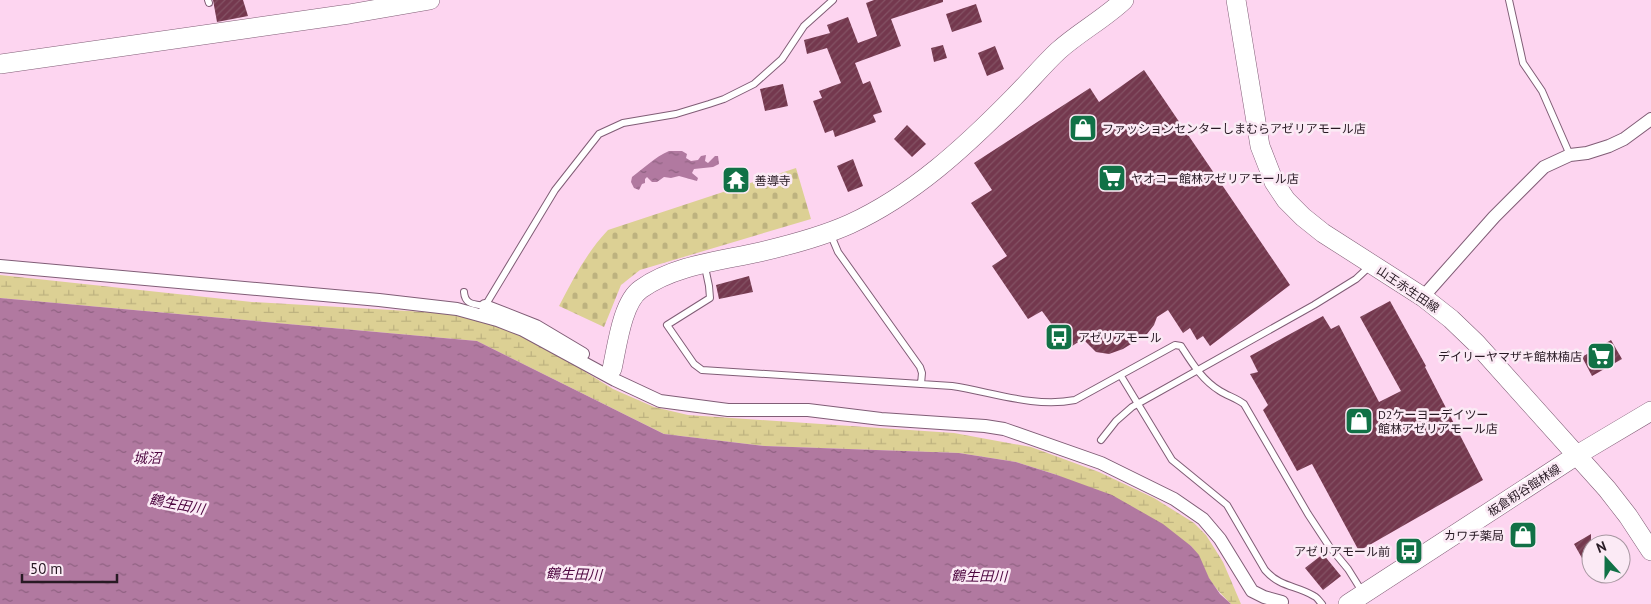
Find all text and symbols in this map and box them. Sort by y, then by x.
shop icon: ファッションセンターしまむらアゼリアモール店 [1068,113,1098,143]
place label: ファッションセンターしまむらアゼリアモール店 [1102,121,1366,136]
supermarket icon: ヤオコー館林アゼリアモール店 [1097,163,1127,193]
temple icon: 善導寺 [721,165,751,195]
place label: ヤオコー館林アゼリアモール店 [1131,171,1299,186]
place label: 善導寺 [755,173,791,188]
street label: 山王赤生田線 [1374,263,1442,315]
bus stop icon: アゼリアモール [1044,322,1074,352]
place label: アゼリアモール [1078,330,1162,345]
supermarket icon: デイリーヤマザキ館林楠店 [1586,341,1616,371]
place label: デイリーヤマザキ館林楠店 [1438,349,1582,364]
shop icon: D2ケーヨーデイツー 館林アゼリアモール店 [1344,406,1374,436]
place label: D2ケーヨーデイツー 館林アゼリアモール店 [1378,407,1498,436]
water label: 城沼 [133,449,163,467]
street label: 板倉籾谷館林線 [1485,461,1563,519]
water label: 鶴生田川 [148,490,208,519]
shop icon: カワチ薬局 [1508,520,1538,550]
place label: カワチ薬局 [1444,528,1504,543]
north arrow [1581,534,1631,584]
bus stop icon: アゼリアモール前 [1394,536,1424,566]
text: N [1594,537,1609,557]
place label: アゼリアモール前 [1294,544,1390,559]
scale bar [22,552,118,584]
text: 50 m [30,559,63,578]
water label: 鶴生田川 [546,564,604,584]
water label: 鶴生田川 [951,567,1009,586]

